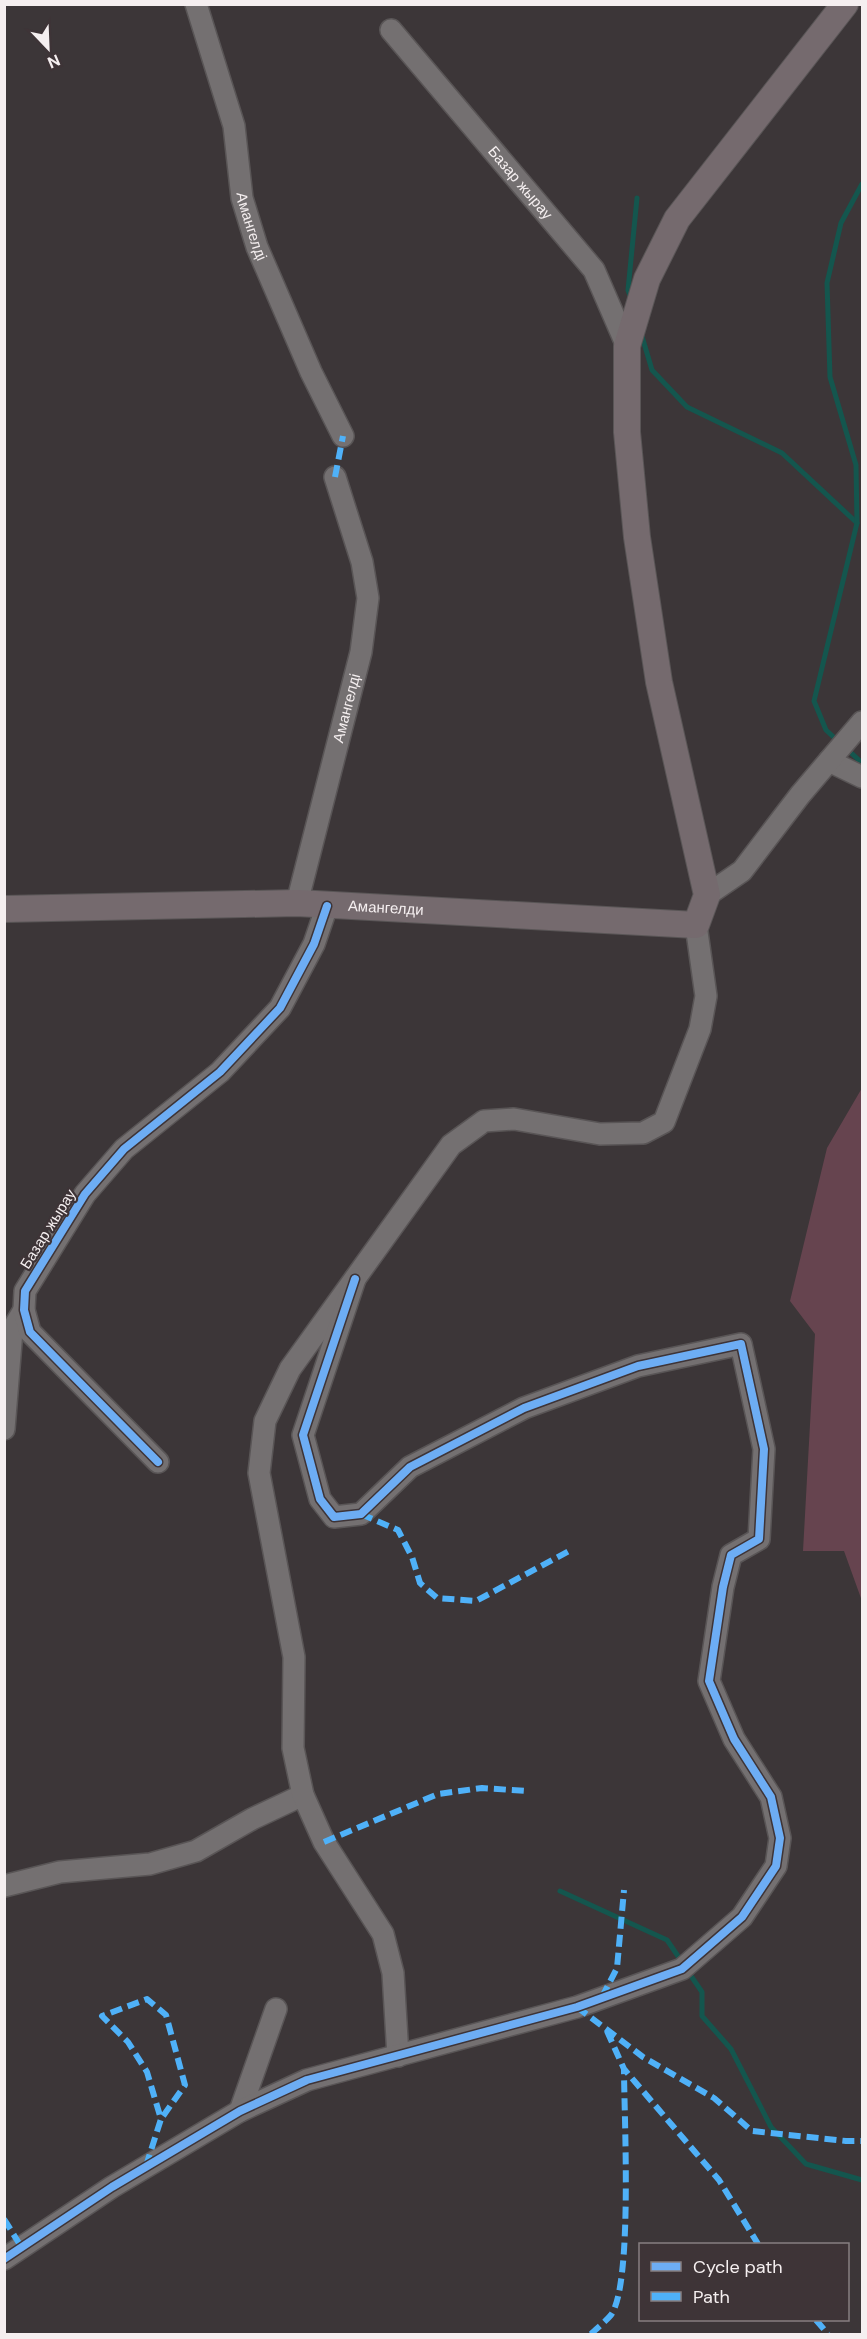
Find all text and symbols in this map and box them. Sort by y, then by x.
north arrow [18,18,78,78]
text: N [44,49,63,73]
street label: Базар жырау [483,142,557,224]
street label: Амангелді [231,191,272,264]
street label: Амангелді [328,671,365,745]
street label: Амангелди [347,896,424,920]
street label: Базар жырау [16,1185,81,1273]
legend [639,2243,849,2321]
text: Cycle path [693,2255,783,2279]
text: Path [693,2285,730,2309]

